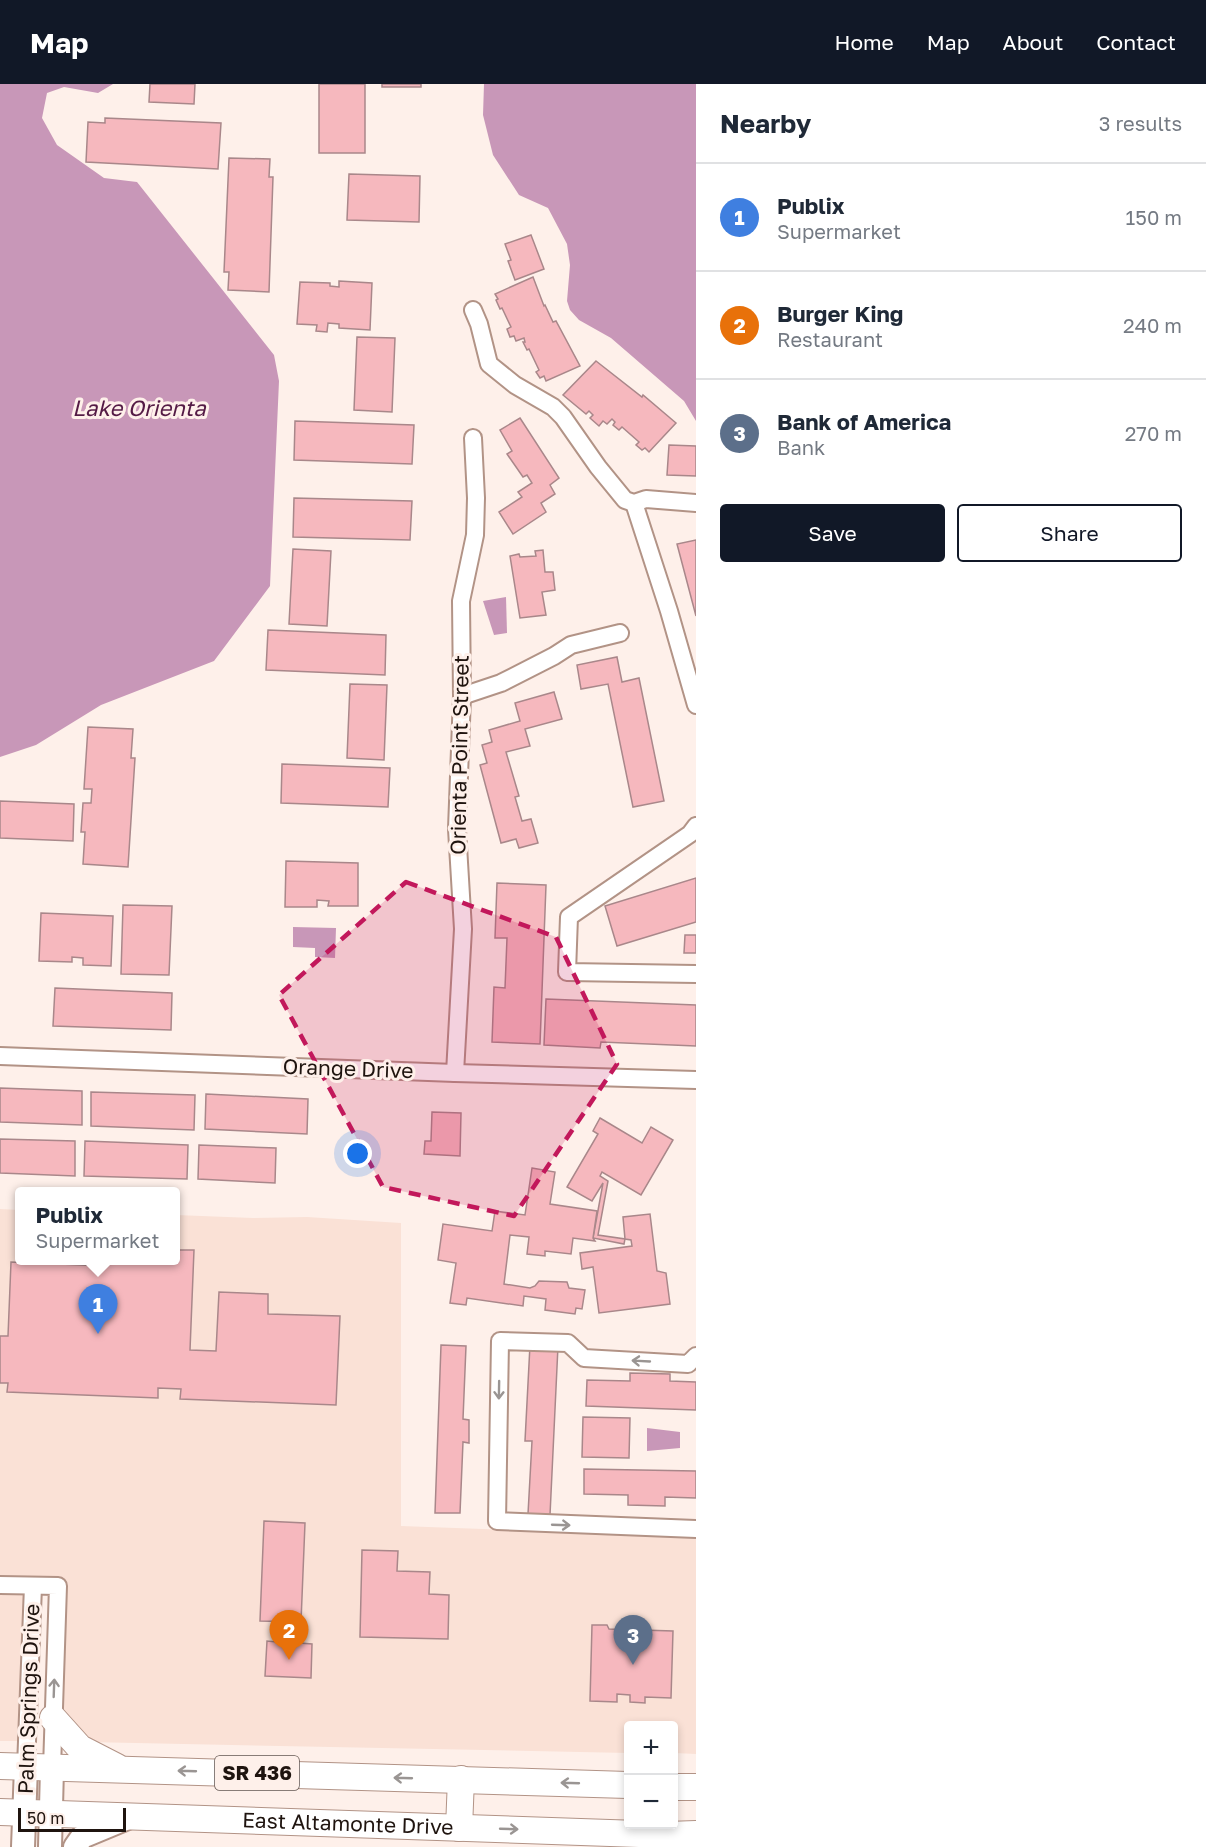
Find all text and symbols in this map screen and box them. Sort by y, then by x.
text: Map [30,26,88,59]
text: Home [834,29,894,55]
text: Map [927,29,970,55]
text: About [1003,29,1063,55]
text: Contact [1096,29,1176,55]
text: Nearby [720,108,811,139]
text: 3 results [1099,111,1182,135]
text: Publix [777,192,845,219]
text: 1 [734,205,745,229]
text: 150 m [1126,205,1182,229]
text: Supermarket [777,219,901,243]
text: Burger King [777,300,903,327]
text: 2 [733,313,746,337]
text: 240 m [1123,313,1182,337]
text: Restaurant [777,327,883,351]
water label: Lake Orienta [72,394,207,421]
text: Bank of America [777,408,951,435]
text: 3 [733,421,746,445]
text: 270 m [1125,421,1182,445]
text: Bank [777,435,825,459]
button: Save [720,504,945,562]
button: Share [957,504,1182,562]
street label: Orienta Point Street [444,655,474,855]
street label: Orange Drive [282,1053,414,1083]
your location [343,1139,372,1168]
popup [15,1187,180,1265]
text: Publix [36,1201,103,1228]
text: Supermarket [36,1228,159,1252]
pin: 1 [78,1284,118,1334]
one-way arrow [631,1355,651,1366]
one-way arrow [494,1379,505,1399]
one-way arrow [550,1519,570,1530]
street label: Palm Springs Drive [12,1603,44,1795]
pin: 2 [270,1610,308,1660]
pin: 3 [614,1616,652,1665]
one-way arrow [48,1679,60,1699]
map controls [624,1721,678,1829]
button: + [624,1721,678,1775]
road number: SR 436 [215,1756,299,1790]
one-way arrow [177,1766,197,1777]
one-way arrow [393,1772,413,1783]
button: − [624,1775,678,1829]
one-way arrow [561,1777,581,1789]
scale bar [18,1805,126,1832]
street label: East Altamonte Drive [242,1806,454,1840]
text: 50 m [27,1808,64,1828]
one-way arrow [499,1824,519,1835]

